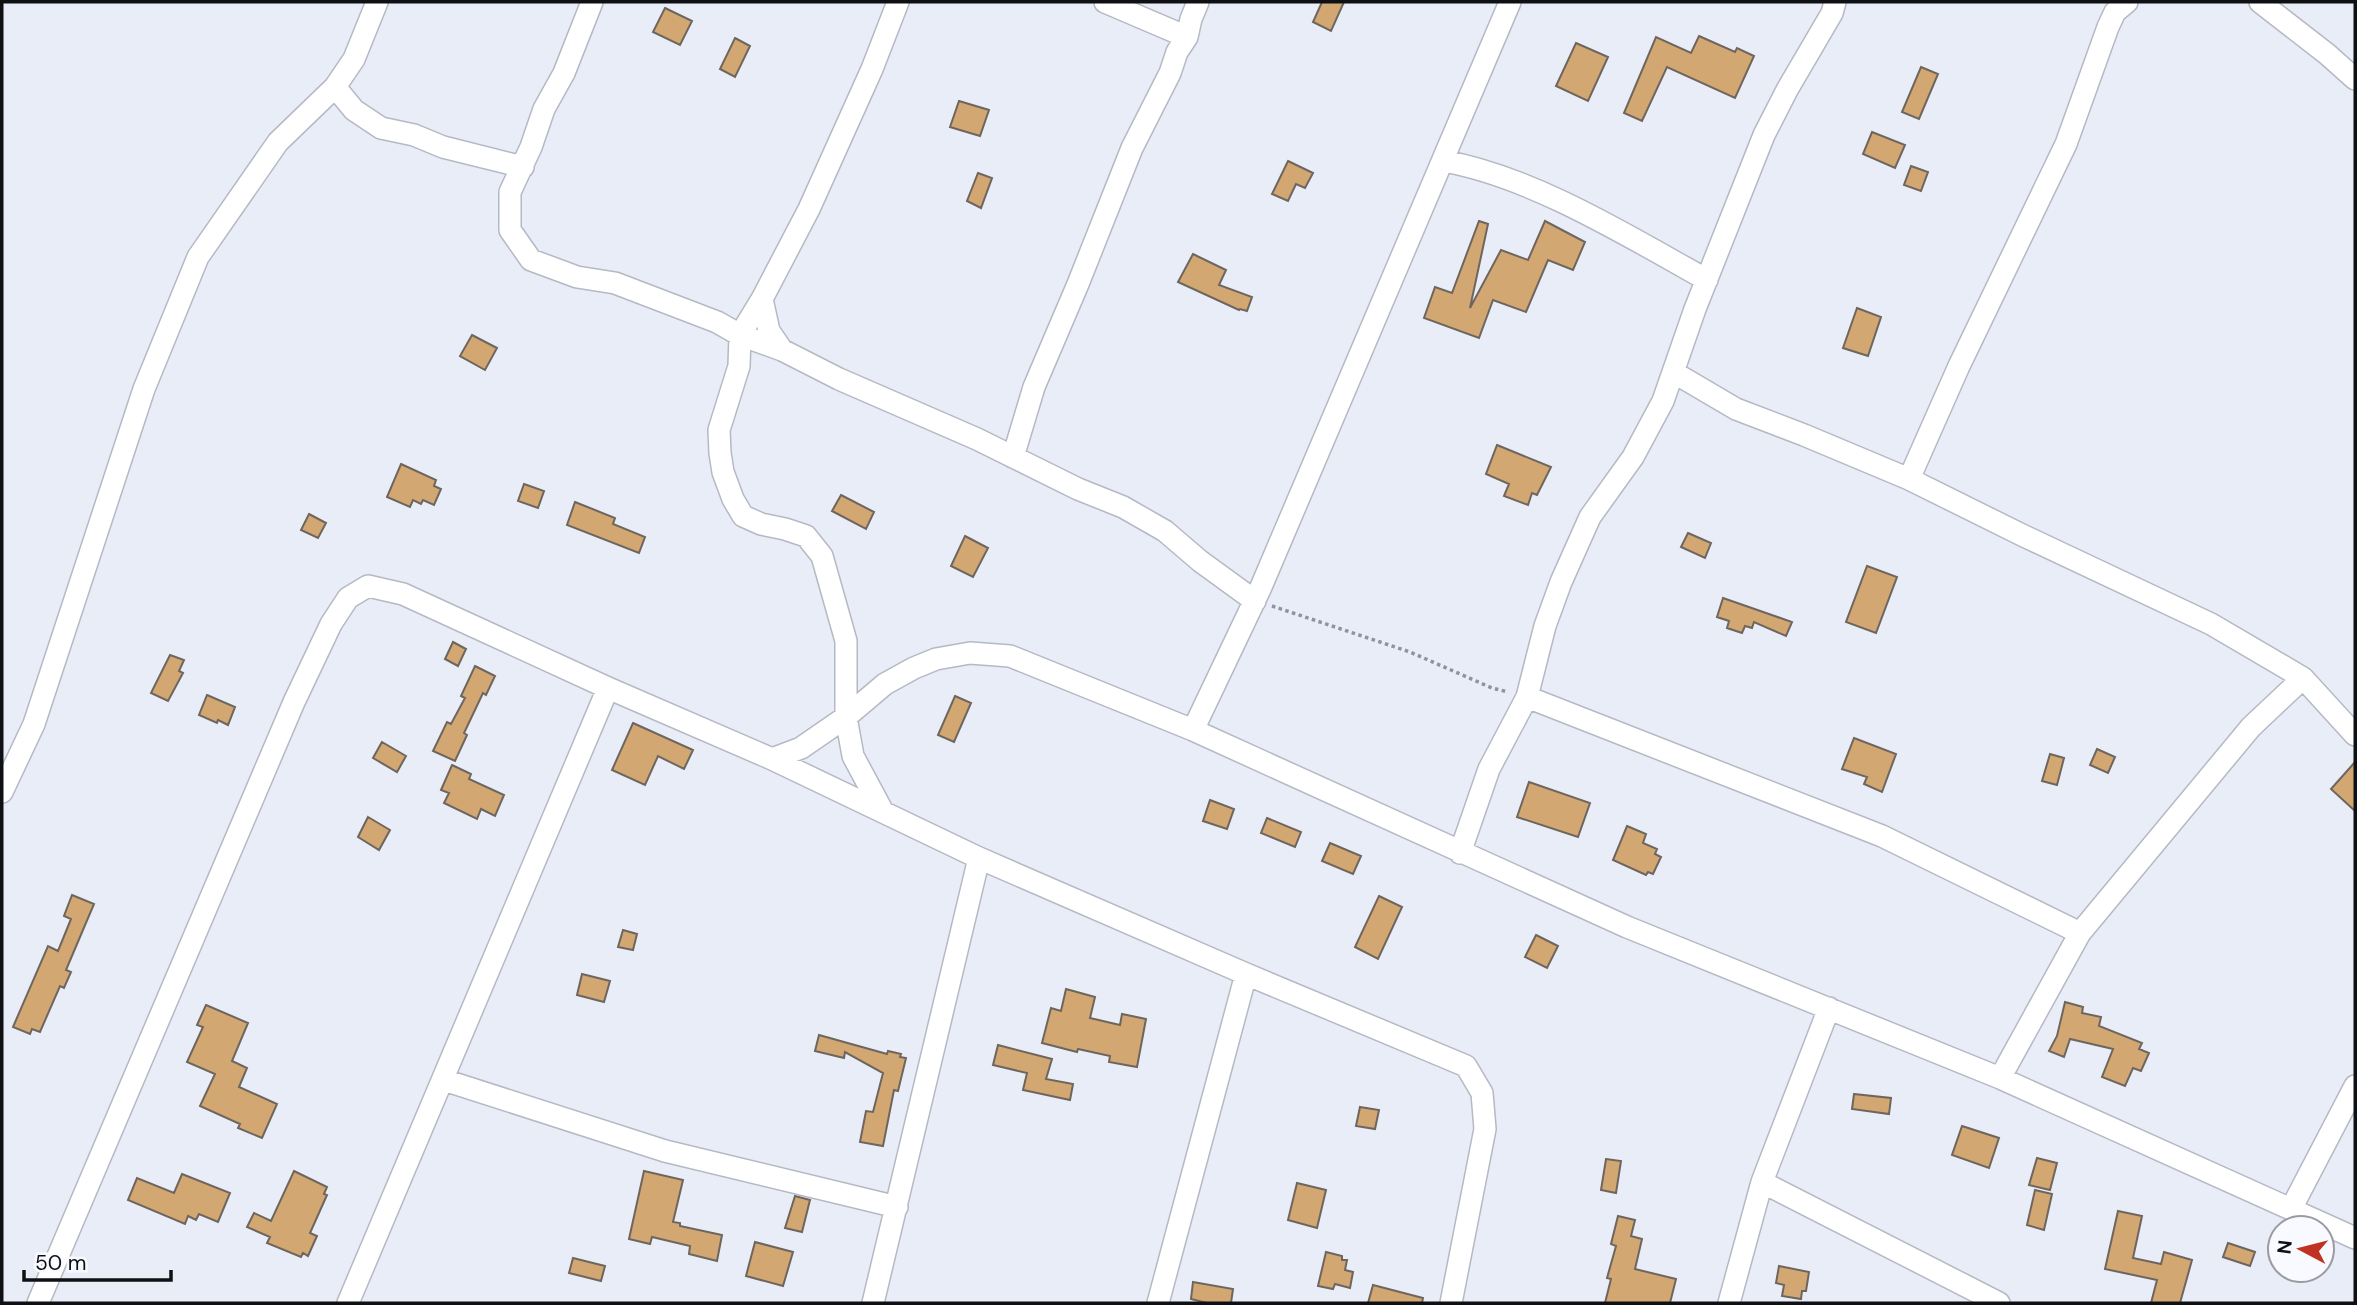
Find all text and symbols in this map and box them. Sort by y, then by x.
north arrow [2266,1214,2336,1284]
scale bar [24,1238,172,1282]
text: N [2271,1239,2298,1255]
text: 50 m [35,1249,86,1277]

